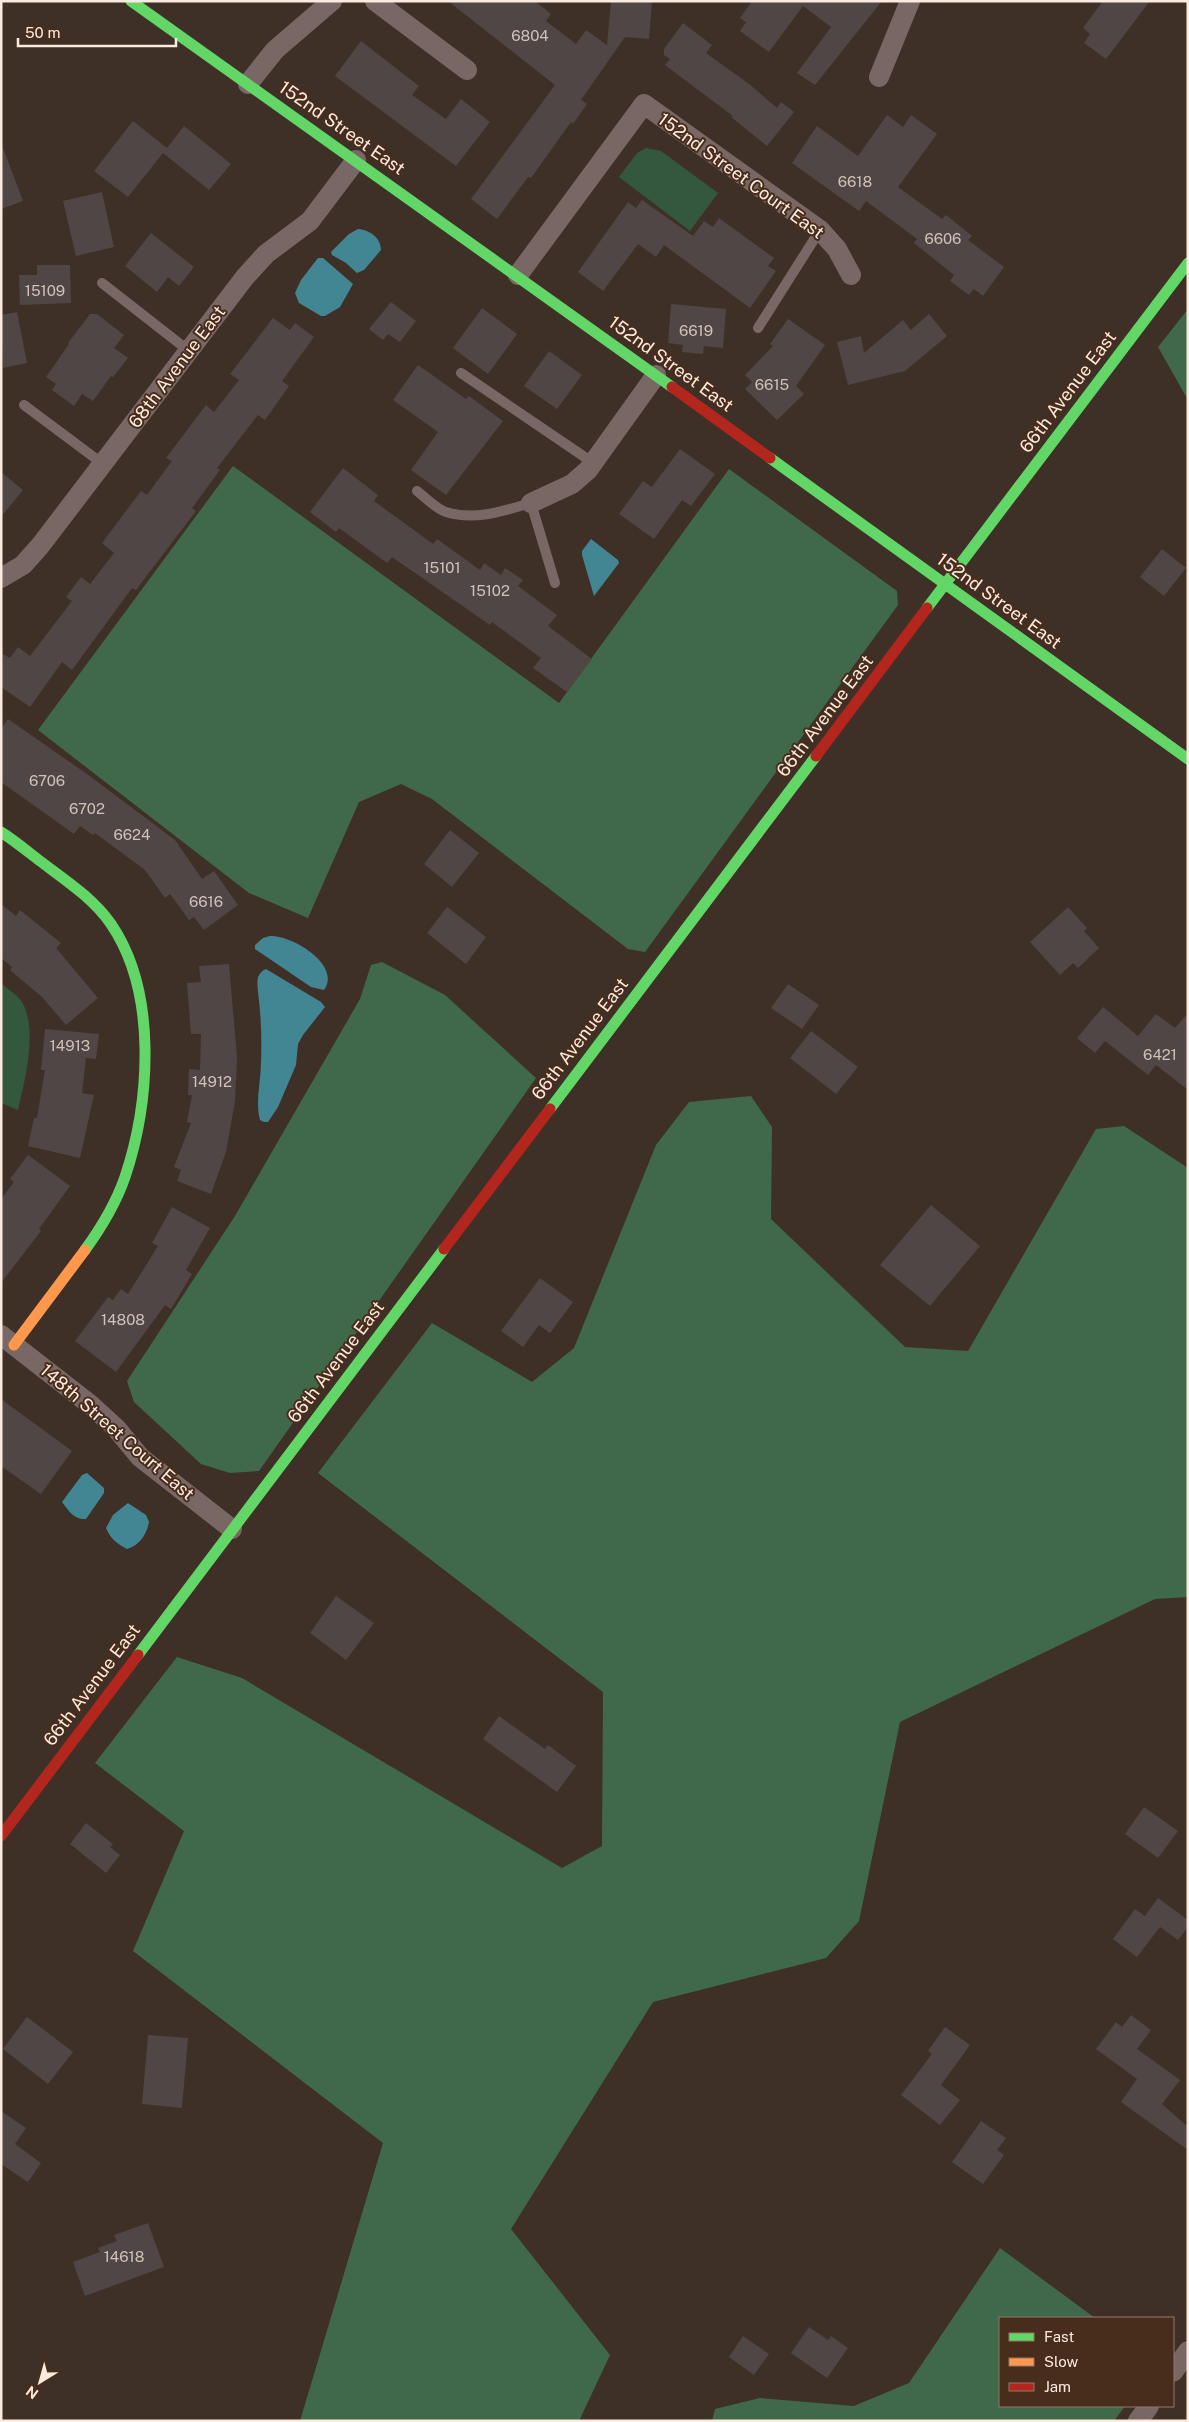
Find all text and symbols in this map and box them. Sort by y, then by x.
scale bar [18,15,175,47]
text: 50 m [25,24,60,41]
house number: 6804 [511,27,549,44]
street label: 152nd Street East [275,76,409,179]
street label: 152nd Street Court East [654,108,828,243]
house number: 6618 [838,173,872,190]
house number: 6606 [925,230,961,247]
house number: 15109 [25,282,65,299]
street label: 68th Avenue East [124,302,229,432]
street label: 152nd Street East [605,311,738,416]
house number: 6619 [679,322,713,339]
street label: 66th Avenue East [1015,327,1120,457]
house number: 6615 [755,376,789,393]
street label: 152nd Street East [933,548,1066,653]
house number: 15101 [423,559,461,576]
house number: 15102 [470,582,510,599]
street label: 66th Avenue East [772,651,877,781]
house number: 6706 [29,772,65,789]
house number: 6702 [69,800,105,817]
house number: 6624 [114,826,150,843]
house number: 6616 [189,893,223,910]
street label: 66th Avenue East [527,974,632,1104]
house number: 14913 [50,1037,90,1054]
house number: 6421 [1143,1046,1177,1063]
house number: 14912 [192,1073,232,1090]
street label: 66th Avenue East [283,1297,388,1427]
house number: 14808 [101,1311,145,1328]
street label: 148th Street Court East [36,1359,199,1504]
street label: 66th Avenue East [39,1620,144,1750]
house number: 14618 [104,2248,144,2265]
legend [999,2317,1174,2407]
text: Fast [1044,2328,1074,2345]
text: Slow [1044,2353,1079,2370]
north arrow [15,2357,65,2407]
text: Jam [1044,2378,1071,2395]
text: N [23,2383,41,2402]

